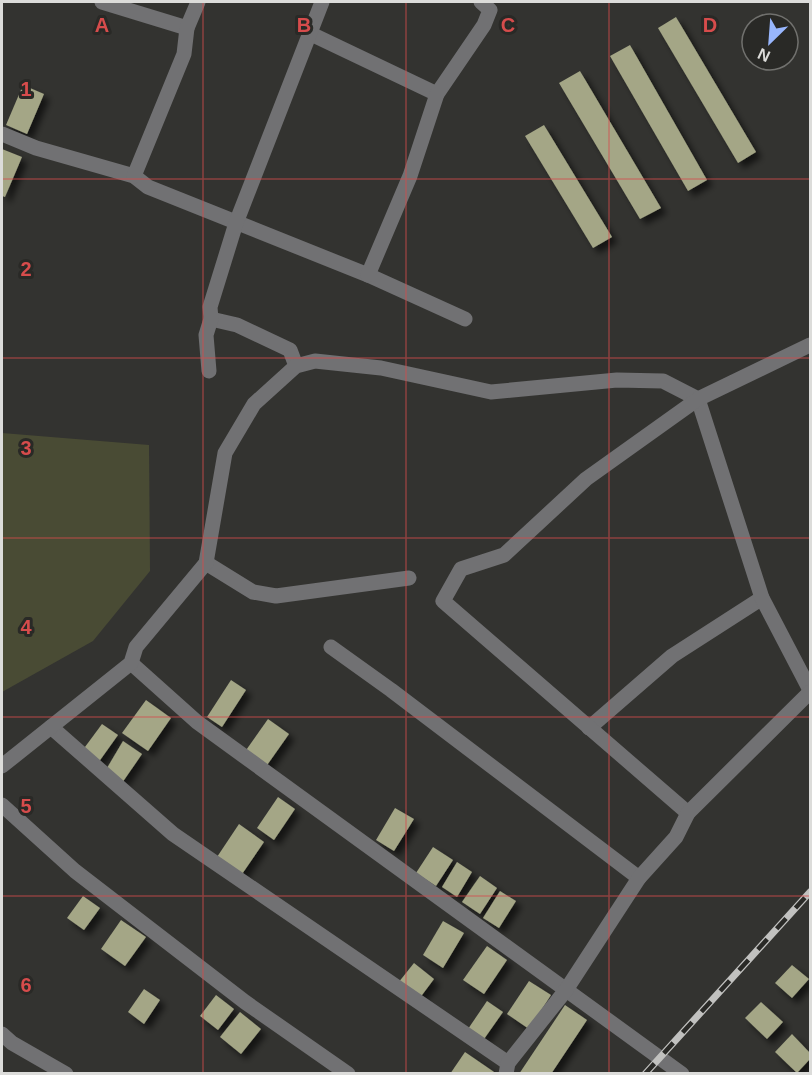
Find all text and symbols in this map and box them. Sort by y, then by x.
north arrow [740,12,800,72]
text: A [95,14,109,36]
text: B [297,14,311,36]
text: C [501,14,515,36]
text: D [703,14,717,36]
text: N [755,45,773,65]
text: 1 [20,78,32,100]
text: 2 [20,258,32,280]
text: 3 [20,437,32,459]
text: 4 [20,616,32,638]
text: 5 [20,795,32,817]
text: 6 [20,974,32,996]

